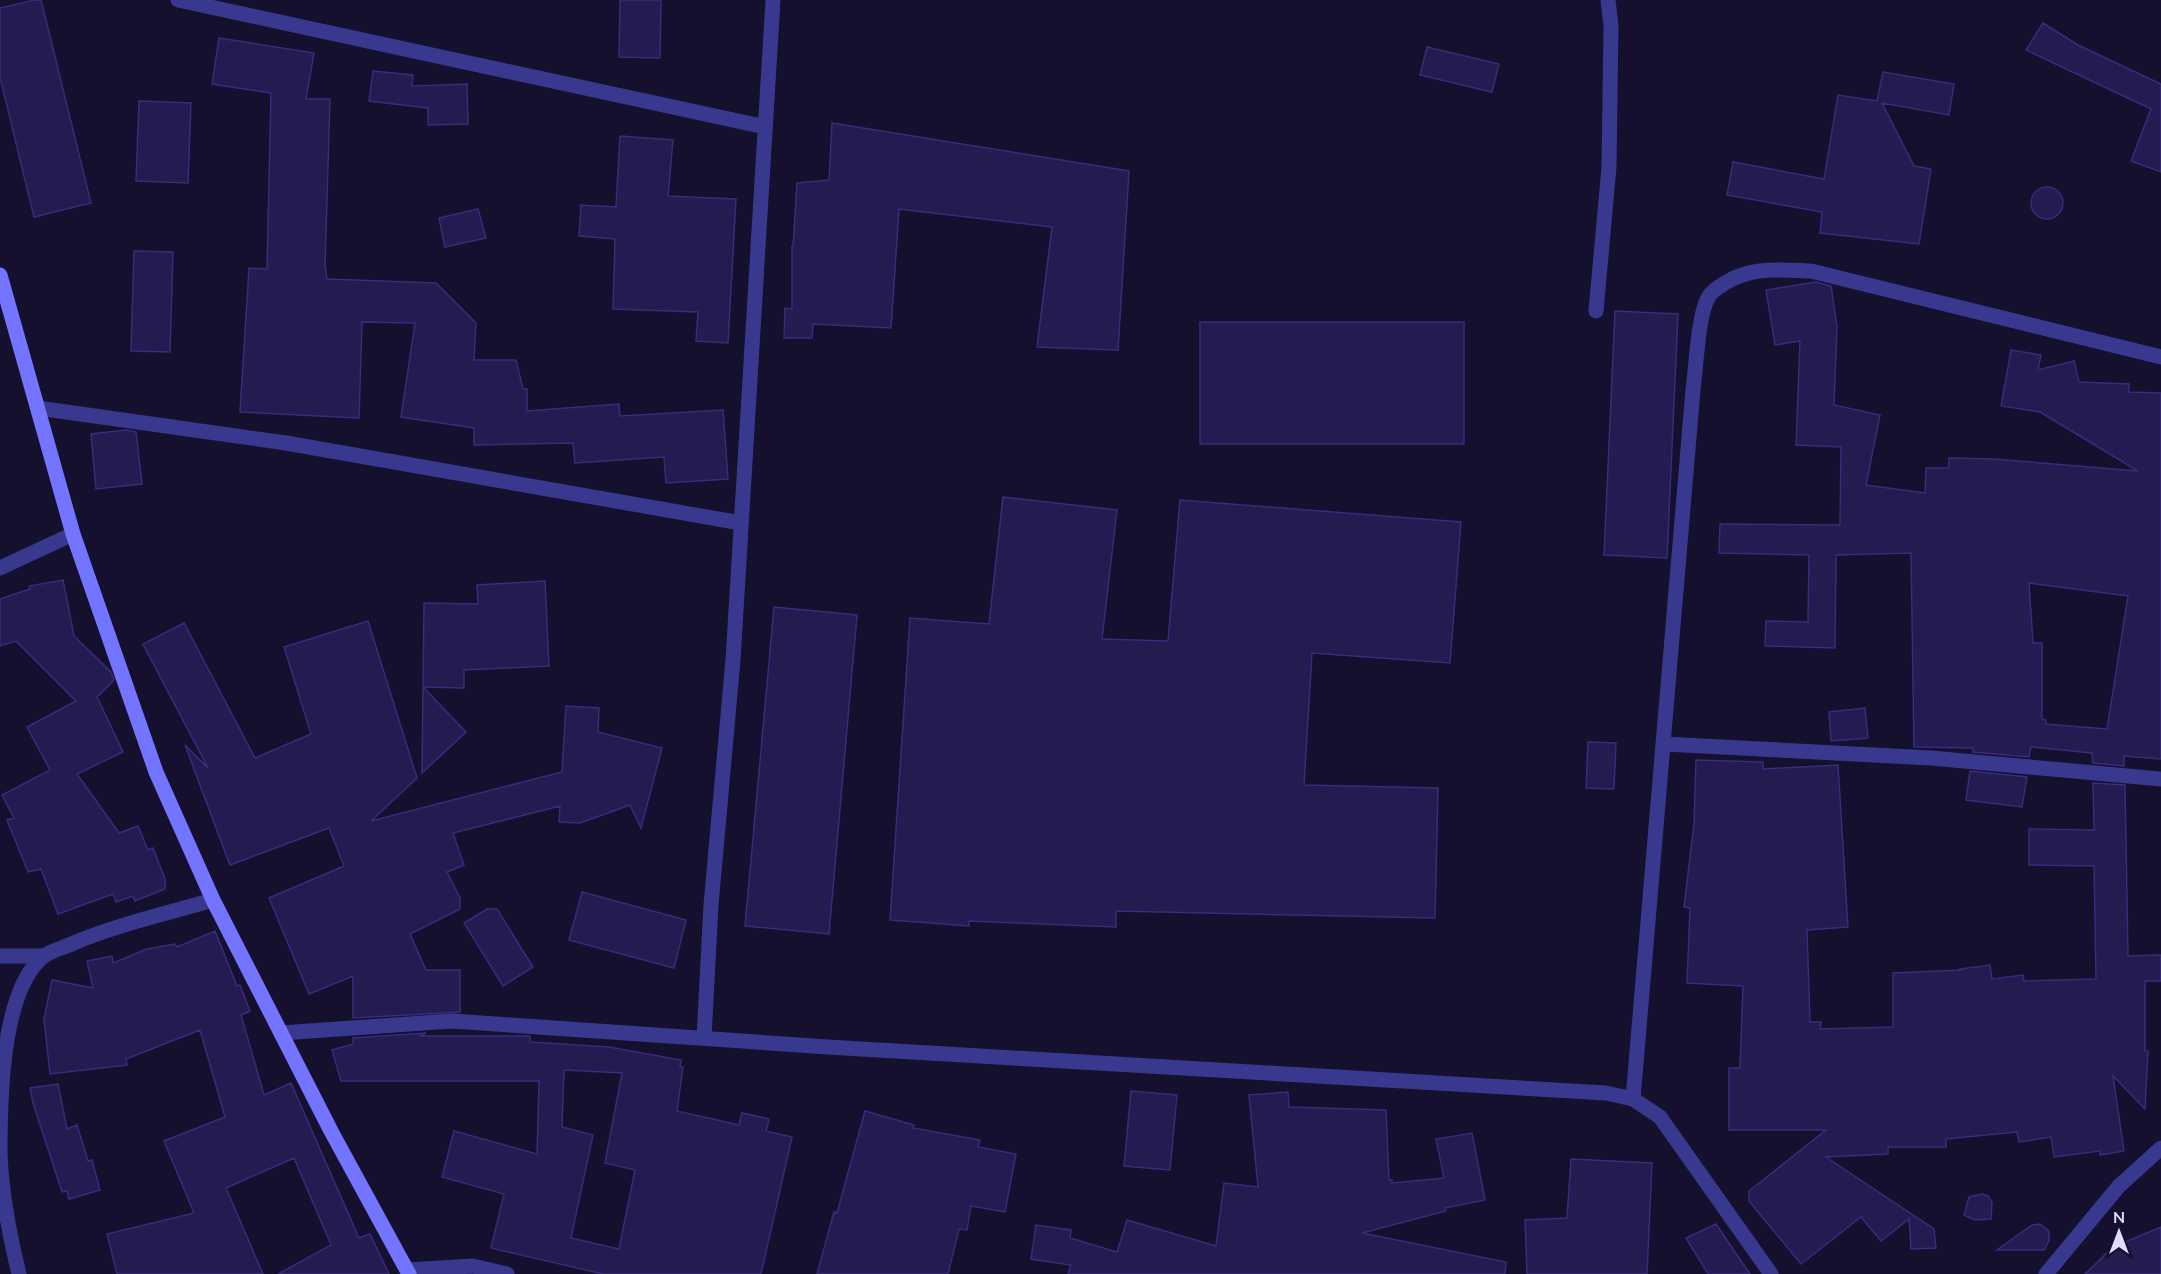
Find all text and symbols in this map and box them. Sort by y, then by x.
north arrow [2089,1202,2149,1262]
text: N [2113,1207,2125,1227]

